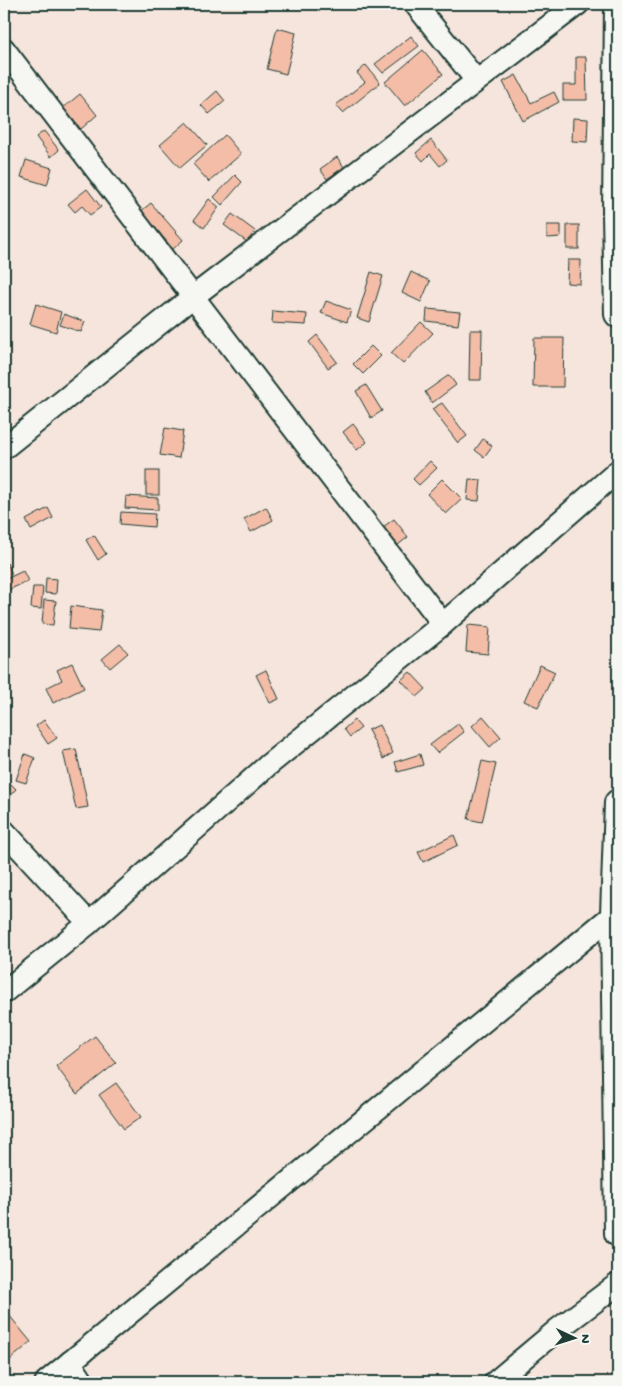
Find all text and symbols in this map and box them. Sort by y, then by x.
north arrow [550,1314,600,1364]
text: N [576,1334,593,1344]

